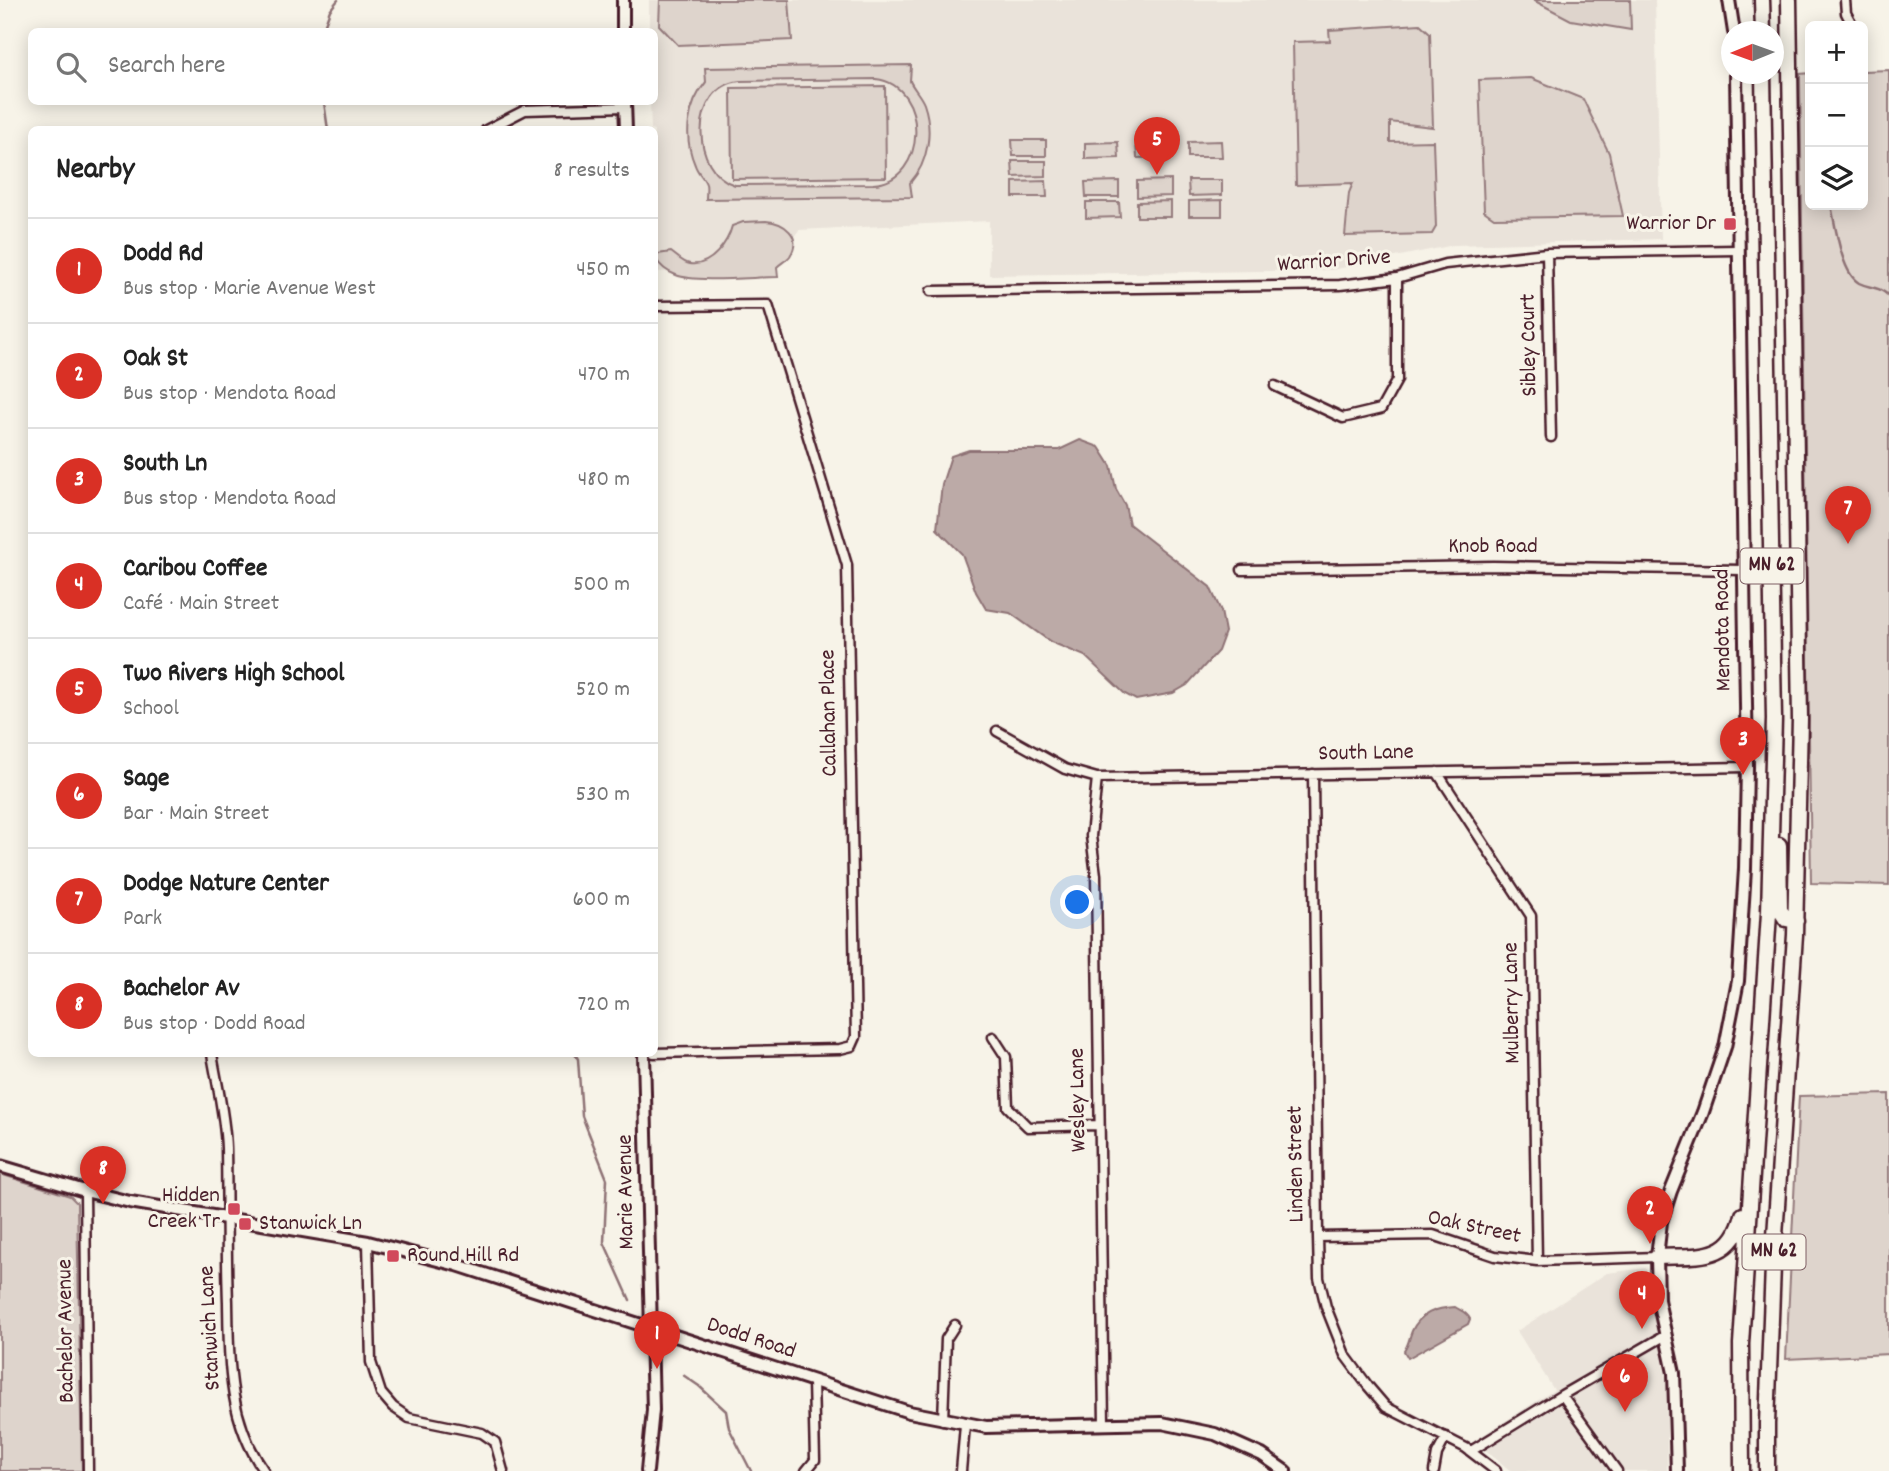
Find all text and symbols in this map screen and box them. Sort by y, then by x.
north arrow [1721,21,1784,84]
map controls [1805,21,1868,210]
button: + [1805,21,1868,84]
search box [28,28,658,105]
icon: search [52,48,90,86]
text: Search here [108,48,226,85]
button: − [1805,84,1868,147]
pin: 5 [1134,117,1180,175]
button: layers [1805,147,1868,210]
text: Nearby [56,150,134,193]
text: 8 results [554,155,630,188]
place label: Warrior Dr [1626,208,1716,241]
marker: Warrior Dr [1722,216,1738,232]
text: Dodd Rd [123,236,203,273]
street label: Warrior Drive [1276,242,1392,282]
text: 1 [76,254,82,287]
text: 450 m [576,254,630,287]
text: Bus stop · Marie Avenue West [123,273,376,306]
street label: Sibley Court [1513,293,1547,397]
text: Oak St [123,341,188,378]
text: 2 [74,359,84,392]
text: 470 m [578,359,630,392]
text: Bus stop · Mendota Road [123,378,336,411]
text: South Ln [123,446,207,483]
text: 3 [74,464,84,497]
text: 480 m [578,464,630,497]
text: Bus stop · Mendota Road [123,483,336,516]
pin: 7 [1825,486,1871,544]
street label: Knob Road [1448,531,1538,564]
road number: MN 62 [1740,548,1803,584]
text: Caribou Coffee [123,551,267,588]
street label: Mendota Road [1706,568,1742,692]
text: 4 [74,569,84,602]
text: 500 m [573,569,630,602]
text: Café · Main Street [123,588,279,621]
street label: Callahan Place [812,649,848,777]
text: Two Rivers High School [123,656,344,693]
text: 5 [74,674,84,707]
text: 520 m [576,674,630,707]
text: School [123,693,179,726]
pin: 3 [1720,717,1766,775]
street label: South Lane [1318,737,1414,771]
text: Sage [123,761,170,798]
text: 6 [73,779,85,812]
text: 530 m [576,779,630,812]
text: Bar · Main Street [123,798,269,831]
text: Dodge Nature Center [123,866,329,903]
text: 7 [75,884,83,917]
text: 600 m [573,884,630,917]
your location [1060,885,1094,919]
text: Park [123,903,162,936]
street label: Mulberry Lane [1495,942,1531,1064]
text: Bachelor Av [123,971,240,1008]
text: 8 [74,989,84,1022]
text: 720 m [578,989,630,1022]
text: Bus stop · Dodd Road [123,1008,306,1041]
street label: Wesley Lane [1062,1048,1096,1152]
street label: Linden Street [1279,1105,1315,1223]
street label: Marie Avenue [609,1134,645,1250]
pin: 8 [80,1146,126,1204]
place label: Hidden Creek Tr [147,1180,220,1239]
pin: 2 [1627,1186,1673,1244]
marker: Hidden Creek Tr [226,1201,242,1217]
street label: Oak Street [1424,1202,1524,1254]
place label: Stanwick Ln [259,1208,362,1241]
marker: Stanwick Ln [237,1216,253,1232]
road number: MN 62 [1742,1234,1806,1270]
place label: Round Hill Rd [407,1240,519,1273]
marker: Round Hill Rd [385,1248,401,1264]
street label: Bachelor Avenue [49,1259,85,1403]
street label: Stanwich Lane [191,1265,231,1391]
pin: 4 [1619,1271,1665,1329]
street label: Dodd Road [702,1309,800,1369]
pin: 1 [634,1311,680,1369]
pin: 6 [1602,1354,1648,1412]

